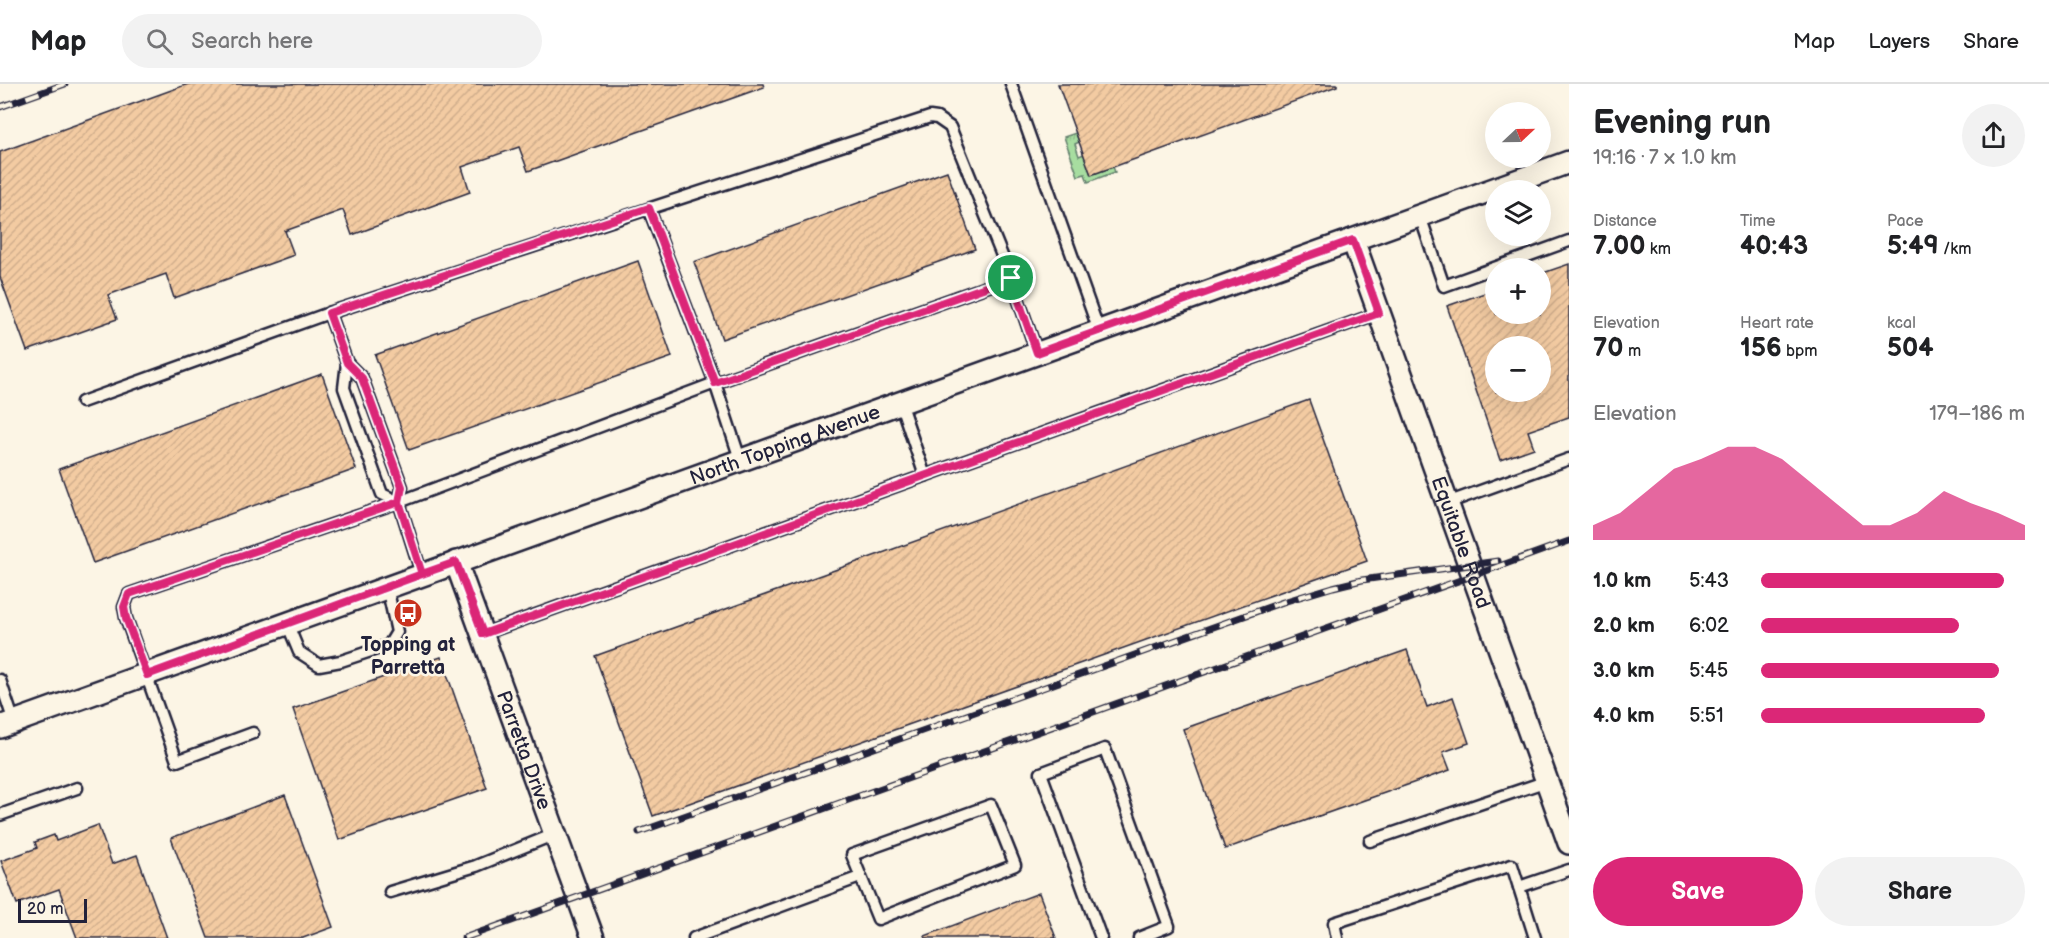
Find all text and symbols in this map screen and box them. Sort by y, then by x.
search box [122,14,542,68]
text: Map [30,25,86,58]
icon: search [143,25,176,58]
text: Search here [191,28,313,55]
text: Map [1793,29,1835,54]
text: Layers [1868,29,1930,54]
text: Share [1963,29,2019,54]
north arrow [1485,102,1551,168]
map controls [1485,102,1551,402]
text: Evening run [1593,103,1771,143]
button: share [1962,104,2025,167]
text: 19:16 · 7 × 1.0 km [1593,146,1737,170]
button: layers [1485,180,1551,246]
text: Distance [1593,212,1657,231]
text: Time [1740,212,1775,231]
text: Pace [1887,212,1923,231]
text: 7.00 [1593,231,1645,262]
text: 40:43 [1740,231,1808,262]
text: 5:49 [1887,231,1939,262]
text: km [1645,240,1671,259]
text: /km [1939,240,1971,259]
pin [985,252,1036,303]
button: + [1485,258,1551,324]
icon: arrive [994,261,1027,294]
text: Elevation [1593,314,1660,333]
text: Heart rate [1740,314,1814,333]
text: kcal [1887,314,1916,333]
text: 70 [1593,333,1624,364]
text: 156 [1740,333,1782,364]
text: 504 [1887,333,1934,364]
button: − [1485,336,1551,402]
text: m [1624,342,1641,361]
text: bpm [1782,342,1818,361]
street label: North Topping Avenue [687,400,884,491]
text: Elevation [1593,402,1676,426]
text: 179–186 m [1929,402,2025,426]
street label: Equitable Road [1426,473,1495,612]
text: 1.0 km [1593,569,1651,593]
text: 5:43 [1689,569,1729,593]
bus stop icon: Topping at Parretta [392,597,424,629]
text: 2.0 km [1593,614,1655,638]
text: 6:02 [1689,614,1729,638]
place label: Topping at Parretta [361,633,456,680]
text: 3.0 km [1593,659,1654,683]
text: 5:45 [1689,659,1728,683]
street label: Parretta Drive [491,688,556,813]
text: 4.0 km [1593,704,1655,728]
text: 5:51 [1689,704,1724,728]
button: Save [1593,857,1803,926]
button: Share [1815,857,2025,926]
scale bar [18,896,87,924]
text: 20 m [27,900,63,919]

